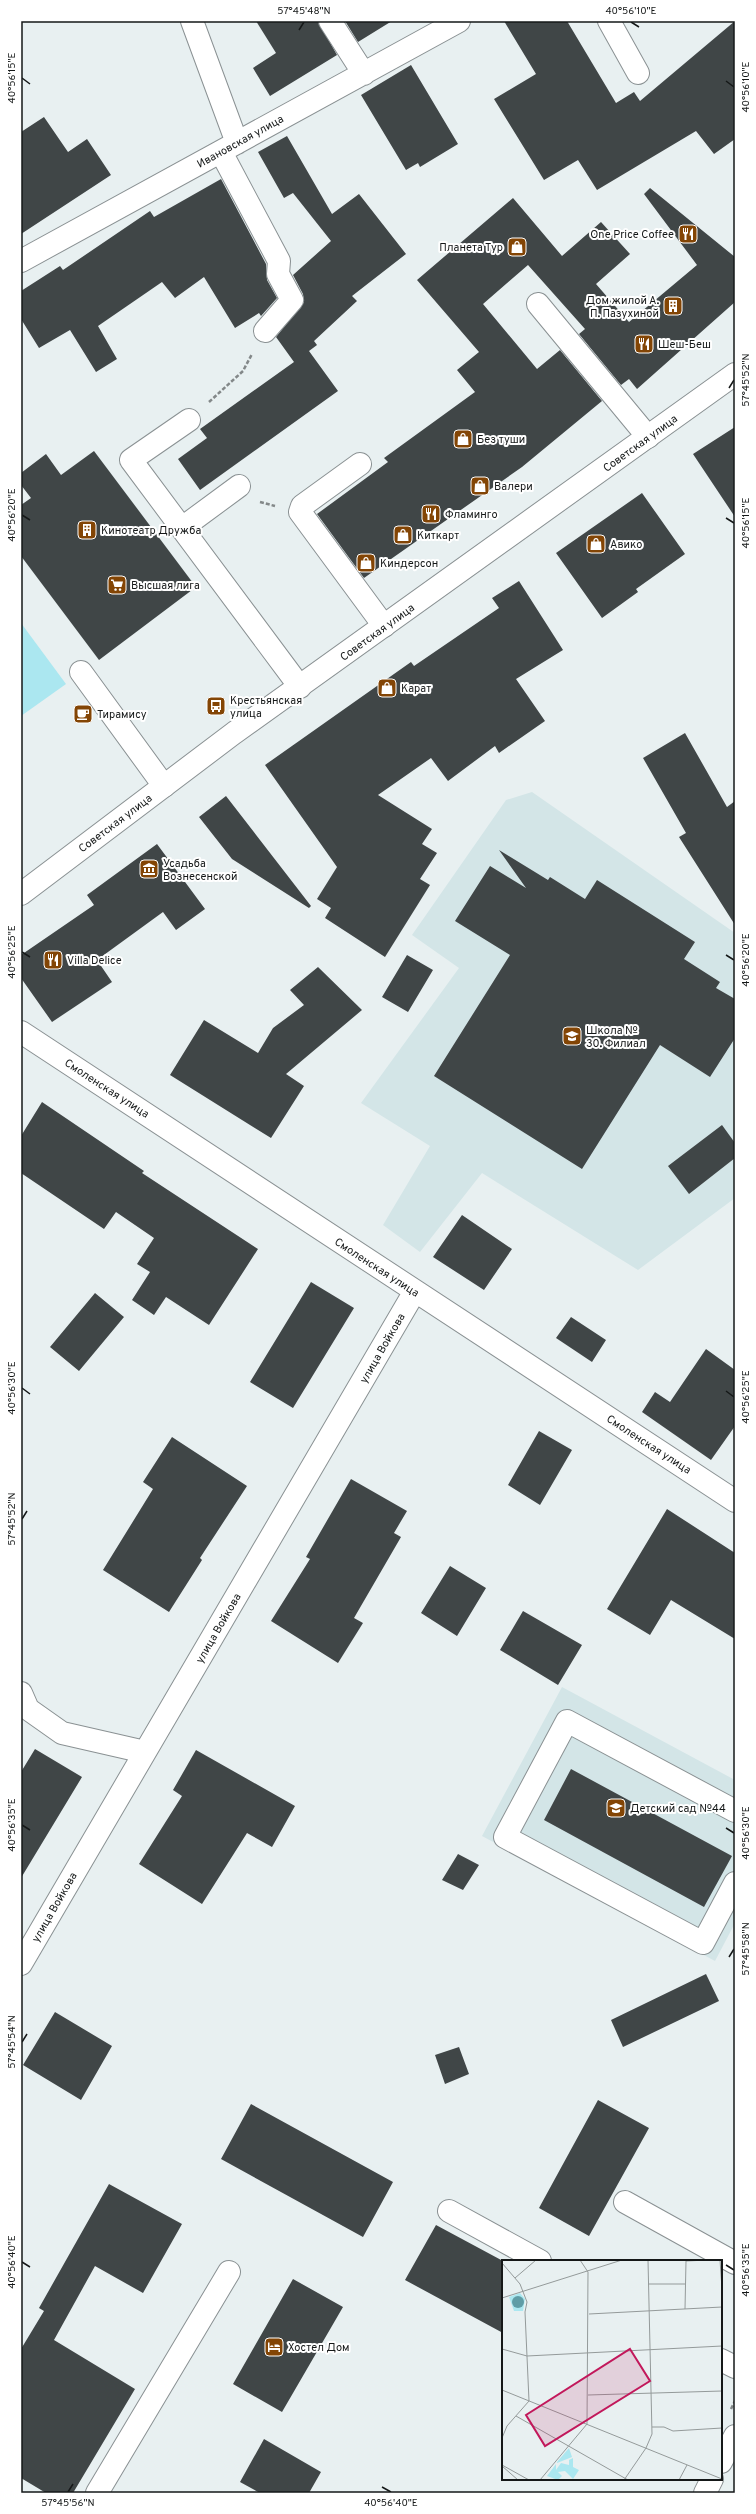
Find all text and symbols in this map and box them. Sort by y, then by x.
text: 57°45'48"N [277,5,331,18]
text: 40°56'10"E [605,5,657,18]
text: 40°56'15"E [6,52,19,104]
text: 40°56'10"E [740,61,753,113]
street label: Ивановская улица [195,112,286,171]
restaurant icon: One Price Coffee [677,223,699,245]
place label: One Price Coffee [590,228,674,242]
shop icon: Планета Тур [506,236,528,258]
place label: Планета Тур [439,241,503,255]
place label: Дом жилой А. П. Пазухиной [586,294,659,321]
building icon: Дом жилой А. П. Пазухиной [662,295,684,317]
restaurant icon: Шеш-Беш [633,333,655,355]
place label: Шеш-Беш [658,338,711,352]
text: 57°45'52"N [740,353,753,407]
street label: Советская улица [601,412,681,476]
shop icon: Без туши [452,428,474,450]
place label: Без туши [477,433,525,447]
shop icon: Валери [469,475,491,497]
place label: Валери [494,480,533,494]
text: 40°56'20"E [6,488,19,542]
text: 40°56'15"E [740,497,753,549]
restaurant icon: Фламинго [420,503,442,525]
place label: Фламинго [445,508,498,522]
building icon: Кинотеатр Дружба [76,519,98,541]
place label: Кинотеатр Дружба [101,524,201,538]
shop icon: Киткарт [392,524,414,546]
place label: Киткарт [417,529,459,543]
shop icon: Авико [585,533,607,555]
place label: Авико [610,538,642,552]
shop icon: Киндерсон [355,552,377,574]
place label: Киндерсон [380,557,438,571]
supermarket icon: Высшая лига [106,574,128,596]
place label: Высшая лига [131,579,200,593]
street label: Советская улица [338,601,418,665]
shop icon: Карат [376,677,398,699]
place label: Карат [401,682,431,696]
place label: Крестьянская улица [230,694,302,721]
bus stop icon: Крестьянская улица [205,695,227,717]
cafe icon: Тирамису [72,703,94,725]
place label: Тирамису [97,708,147,722]
street label: Советская улица [76,791,155,856]
place label: Усадьба Вознесенской [163,857,237,884]
museum icon: Усадьба Вознесенской [138,858,160,880]
text: 40°56'25"E [6,925,19,979]
text: 40°56'20"E [740,933,753,987]
restaurant icon: Villa Delice [42,949,64,971]
place label: Villa Delice [67,954,122,968]
place label: Школа № 30. Филиал [586,1024,646,1051]
school or university icon: Школа № 30. Филиал [561,1025,583,1047]
street label: Смоленская улица [61,1056,152,1122]
street label: Смоленская улица [331,1235,422,1301]
street label: улица Войкова [357,1311,409,1386]
text: 40°56'30"E [6,1361,19,1415]
text: 40°56'25"E [740,1370,753,1424]
street label: Смоленская улица [603,1412,694,1478]
text: 57°45'52"N [6,1492,19,1546]
street label: улица Войкова [193,1591,245,1666]
school or university icon: Детский сад №44 [605,1797,627,1819]
text: 40°56'35"E [6,1798,19,1852]
place label: Детский сад №44 [630,1802,726,1816]
text: 40°56'30"E [740,1806,753,1860]
street label: улица Войкова [29,1870,81,1945]
text: 57°45'58"N [740,1922,753,1976]
text: 57°45'54"N [6,2015,19,2069]
text: 40°56'40"E [6,2235,19,2289]
text: 40°56'35"E [740,2243,753,2297]
inset map [502,2260,722,2480]
hotel icon: Хостел Дом [263,2336,285,2358]
place label: Хостел Дом [288,2341,350,2355]
text: 57°45'56"N [41,2497,95,2510]
text: 40°56'40"E [364,2497,418,2510]

